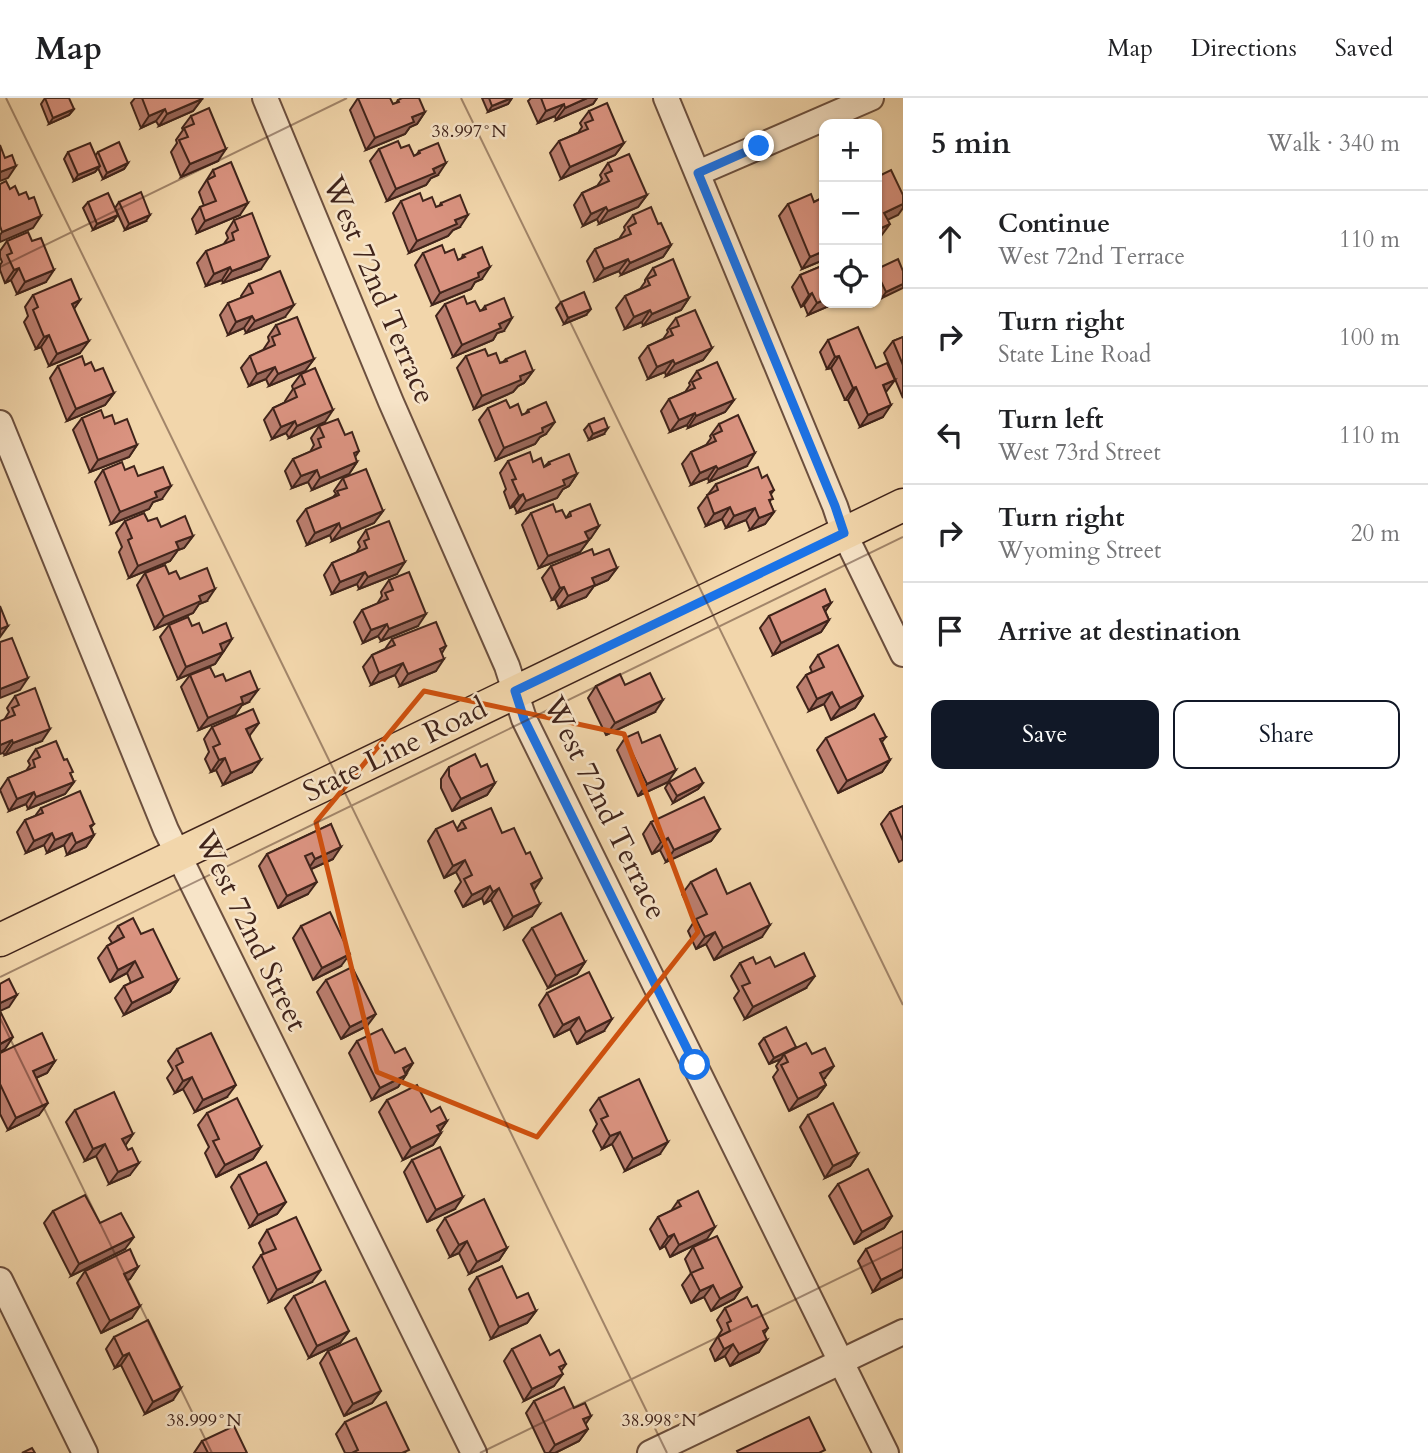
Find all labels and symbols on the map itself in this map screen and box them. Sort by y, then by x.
text: 38.997°N [431,119,507,144]
route end [743,130,774,161]
street label: West 72nd Terrace [312,169,446,410]
street label: State Line Road [296,688,494,812]
street label: West 72nd Terrace [533,688,677,927]
street label: West 72nd Street [184,823,318,1039]
route start [679,1049,710,1080]
text: 38.999°N [166,1408,242,1433]
text: 38.998°N [621,1408,697,1433]

